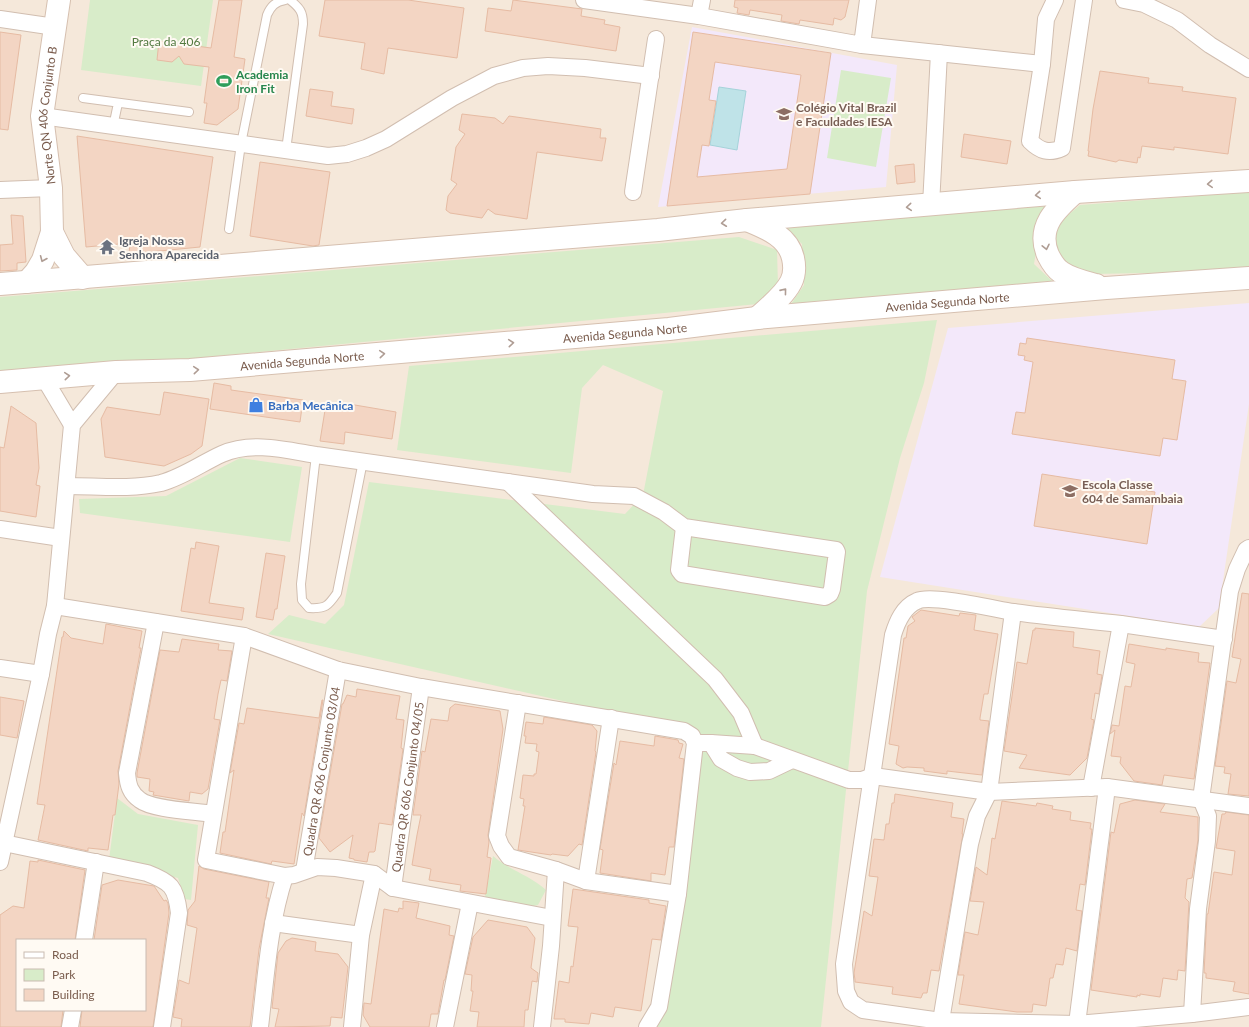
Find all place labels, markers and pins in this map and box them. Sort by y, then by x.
place label: Academia Iron Fit [235,67,288,96]
sports icon: Academia Iron Fit [215,72,233,90]
place label: Colégio Vital Brazil e Faculdades IESA [796,100,897,129]
school or university icon: Colégio Vital Brazil e Faculdades IESA [775,105,793,123]
place label: Igreja Nossa Senhora Aparecida [119,233,219,262]
temple icon: Igreja Nossa Senhora Aparecida [98,238,116,256]
shop icon: Barba Mecânica [247,396,265,414]
place label: Barba Mecânica [268,398,353,413]
place label: Escola Classe 604 de Samambaia [1082,477,1183,506]
school or university icon: Escola Classe 604 de Samambaia [1061,482,1079,500]

